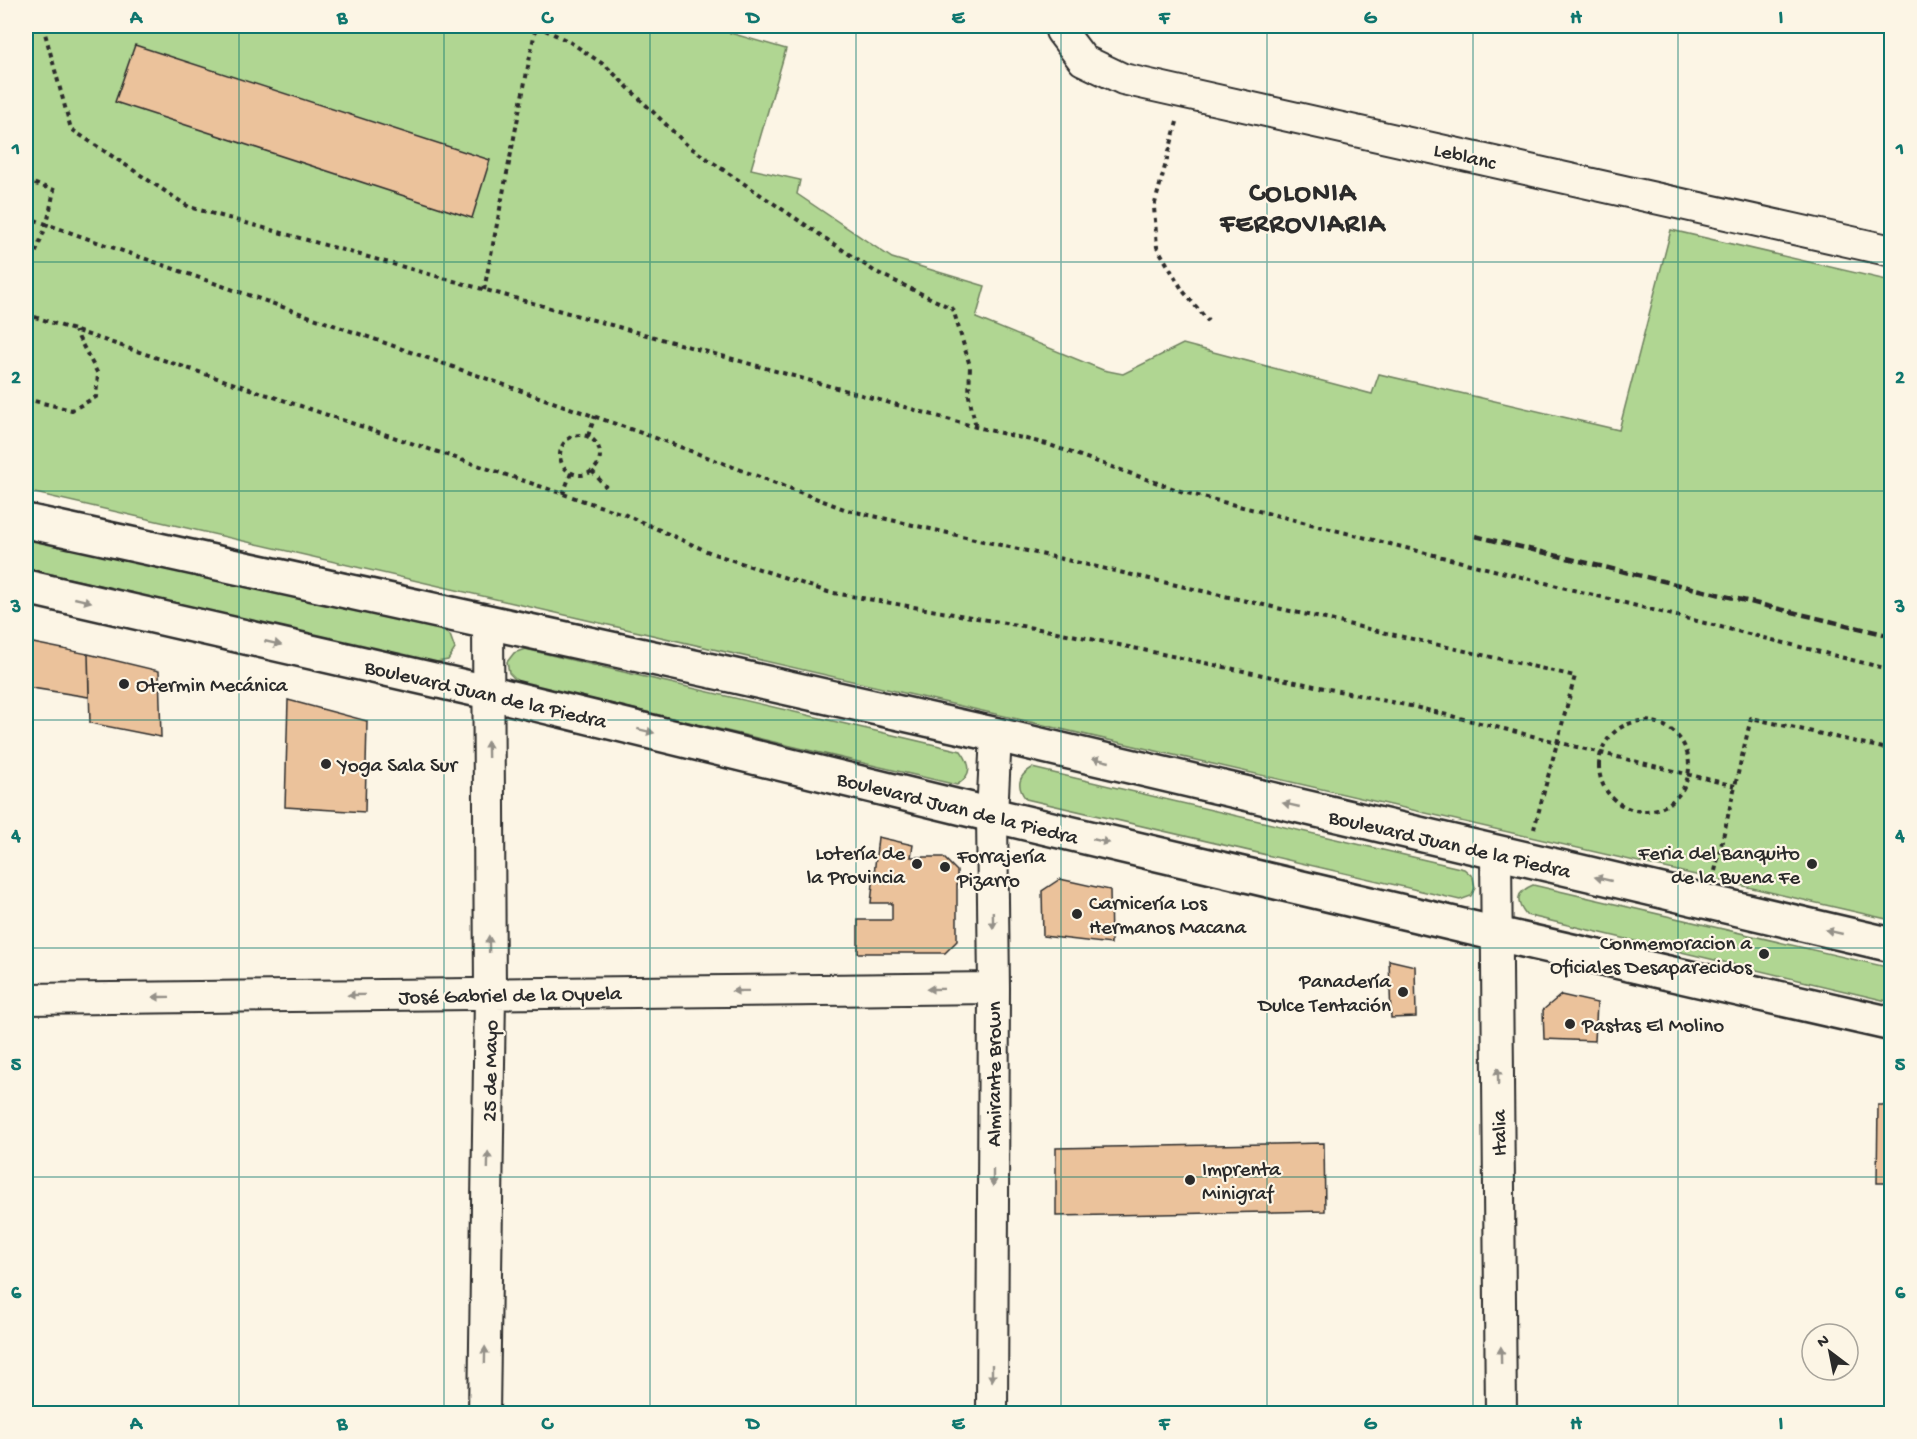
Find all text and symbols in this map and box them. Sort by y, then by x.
text: A [129,8,144,31]
text: B [336,8,348,31]
text: C [541,8,555,31]
text: D [744,8,760,31]
text: E [952,8,966,31]
text: F [1158,8,1171,31]
text: G [1364,8,1378,31]
text: H [1570,8,1582,31]
text: I [1779,8,1784,31]
text: 1 [11,139,20,162]
street label: Leblanc [1431,139,1499,178]
text: 1 [1895,139,1904,162]
district label: COLONIA FERROVIARIA [1219,179,1386,242]
text: 2 [11,368,21,391]
text: 2 [1895,368,1905,391]
one-way arrow [73,595,92,605]
text: 3 [10,597,21,620]
text: 3 [1894,597,1905,620]
one-way arrow [263,639,282,648]
street label: Boulevard Juan de la Piedra [361,656,610,737]
place label: Otermin Mecánica [136,675,289,700]
marker: Otermin Mecánica [117,677,131,691]
one-way arrow [637,726,656,736]
one-way arrow [483,740,493,759]
place label: Yoga Sala Sur [336,755,458,780]
one-way arrow [1092,755,1111,765]
marker: Yoga Sala Sur [319,757,333,771]
street label: Boulevard Juan de la Piedra [833,768,1082,853]
one-way arrow [1281,800,1300,809]
street label: Boulevard Juan de la Piedra [1325,806,1574,887]
text: 4 [10,826,21,849]
text: 4 [1894,826,1905,849]
one-way arrow [1092,837,1111,846]
place label: Lotería de la Provincia [807,843,906,892]
place label: Feria del Banquito de la Buena Fe [1637,843,1801,892]
place label: Forrajería Pizarro [956,846,1047,895]
marker: Lotería de la Provincia [910,857,924,871]
marker: Feria del Banquito de la Buena Fe [1805,857,1819,871]
marker: Forrajería Pizarro [938,860,952,874]
one-way arrow [1594,874,1613,884]
place label: Carnicería Los Hermanos Macana [1089,893,1247,942]
marker: Carnicería Los Hermanos Macana [1070,907,1084,921]
one-way arrow [988,910,998,929]
one-way arrow [1825,927,1844,937]
place label: Conmemoracion a Oficiales Desaparecidos [1550,933,1753,982]
one-way arrow [485,935,494,954]
marker: Conmemoracion a Oficiales Desaparecidos [1757,947,1771,961]
place label: Panadería Dulce Tentación [1256,971,1392,1020]
street label: José Gabriel de la Oyuela [398,983,623,1012]
one-way arrow [926,984,945,994]
marker: Panadería Dulce Tentación [1396,985,1410,999]
one-way arrow [731,986,750,996]
one-way arrow [347,990,366,1000]
one-way arrow [152,993,171,1002]
street label: Almirante Brown [984,1001,1009,1147]
place label: Pastas El Molino [1581,1015,1724,1040]
marker: Pastas El Molino [1563,1017,1577,1031]
street label: 25 de Mayo [479,1020,506,1122]
text: 5 [11,1055,22,1078]
text: 5 [1895,1055,1906,1078]
one-way arrow [1493,1067,1503,1086]
street label: Italia [1489,1108,1514,1156]
one-way arrow [483,1151,492,1170]
place label: Imprenta Minigraf [1202,1159,1282,1208]
one-way arrow [988,1168,998,1187]
marker: Imprenta Minigraf [1183,1173,1197,1187]
text: 6 [11,1283,22,1306]
text: 6 [1895,1283,1906,1306]
north arrow [1800,1322,1860,1382]
text: N [1814,1331,1834,1353]
one-way arrow [480,1346,490,1365]
one-way arrow [1496,1346,1506,1365]
one-way arrow [987,1363,997,1382]
text: A [129,1414,144,1437]
text: B [336,1414,348,1437]
text: C [541,1414,555,1437]
text: D [744,1414,760,1437]
text: E [952,1414,966,1437]
text: F [1158,1414,1171,1437]
text: G [1364,1414,1378,1437]
text: H [1570,1414,1582,1437]
text: I [1779,1414,1784,1437]

